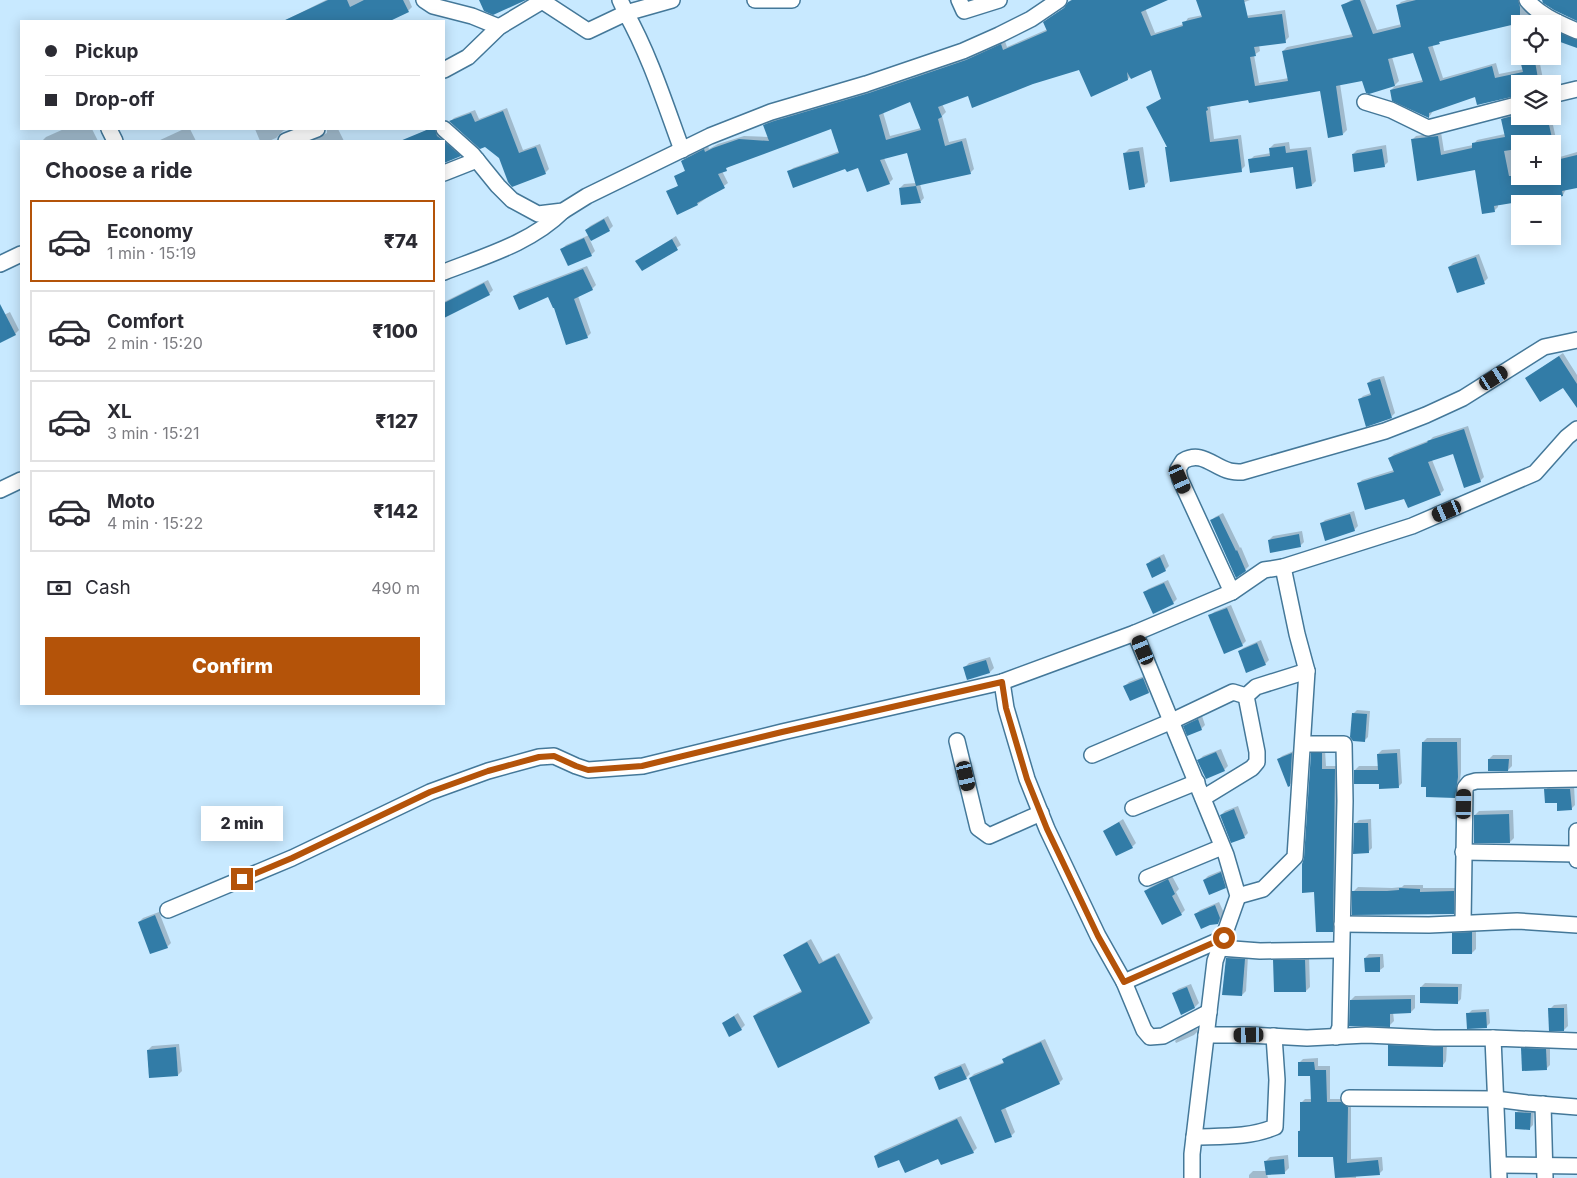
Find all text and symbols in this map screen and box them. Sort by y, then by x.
map controls [1511,15,1561,245]
button: locate [1511,15,1561,65]
text: Pickup [75,40,138,63]
button: layers [1511,75,1561,125]
text: Drop-off [75,88,155,111]
button: + [1511,135,1561,185]
text: Choose a ride [45,157,193,183]
button: − [1511,195,1561,245]
icon: car [47,219,92,264]
text: Economy [107,220,193,243]
text: ₹74 [384,230,418,253]
text: 1 min · 15:19 [107,243,196,263]
icon: car [47,309,92,354]
text: Comfort [107,310,184,333]
text: ₹100 [372,320,418,343]
text: 2 min · 15:20 [107,333,203,353]
car [1477,364,1510,392]
icon: car [47,399,92,444]
text: XL [107,400,132,423]
text: ₹127 [375,410,418,433]
text: 3 min · 15:21 [107,423,199,443]
car [1167,462,1192,496]
icon: car [47,489,92,534]
text: Moto [107,490,155,513]
car [1430,498,1463,524]
text: ₹142 [373,500,418,523]
text: 4 min · 15:22 [107,513,203,533]
icon: cash [45,574,73,602]
text: Cash [85,576,131,599]
text: 490 m [371,578,420,598]
car [1130,633,1155,667]
button: Confirm [45,637,420,695]
car [955,760,976,792]
car [1456,789,1471,819]
callout: 2 min [201,806,283,842]
text: 2 min [220,813,264,833]
route end [231,868,253,890]
route start [1213,927,1235,949]
car [1233,1027,1264,1043]

